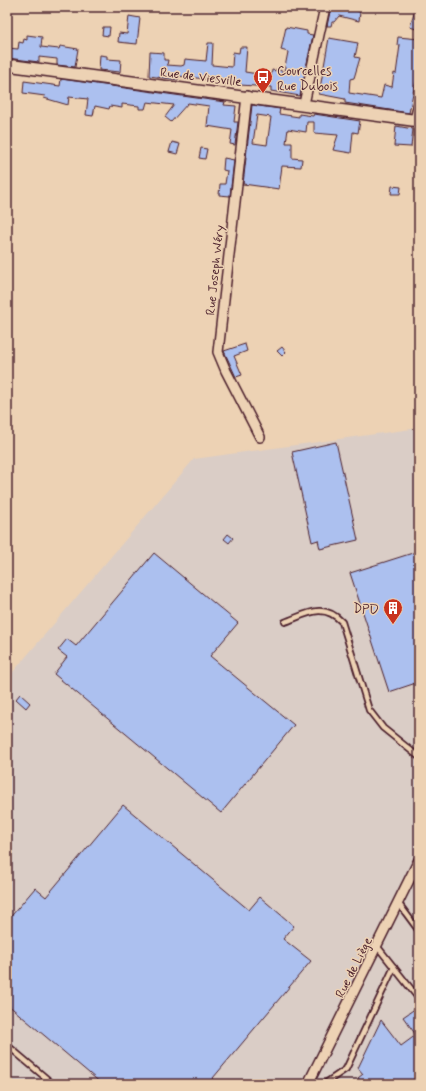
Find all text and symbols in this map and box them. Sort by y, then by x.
place label: Courcelles Rue Dubois [277,63,338,95]
street label: Rue de Viesville [159,64,242,91]
bus stop icon: Courcelles Rue Dubois [252,66,274,94]
street label: Rue Joseph Wéry [202,224,229,316]
building icon: DPD [382,597,404,625]
place label: DPD [353,601,379,618]
street label: Rue de Liège [332,934,377,1001]

